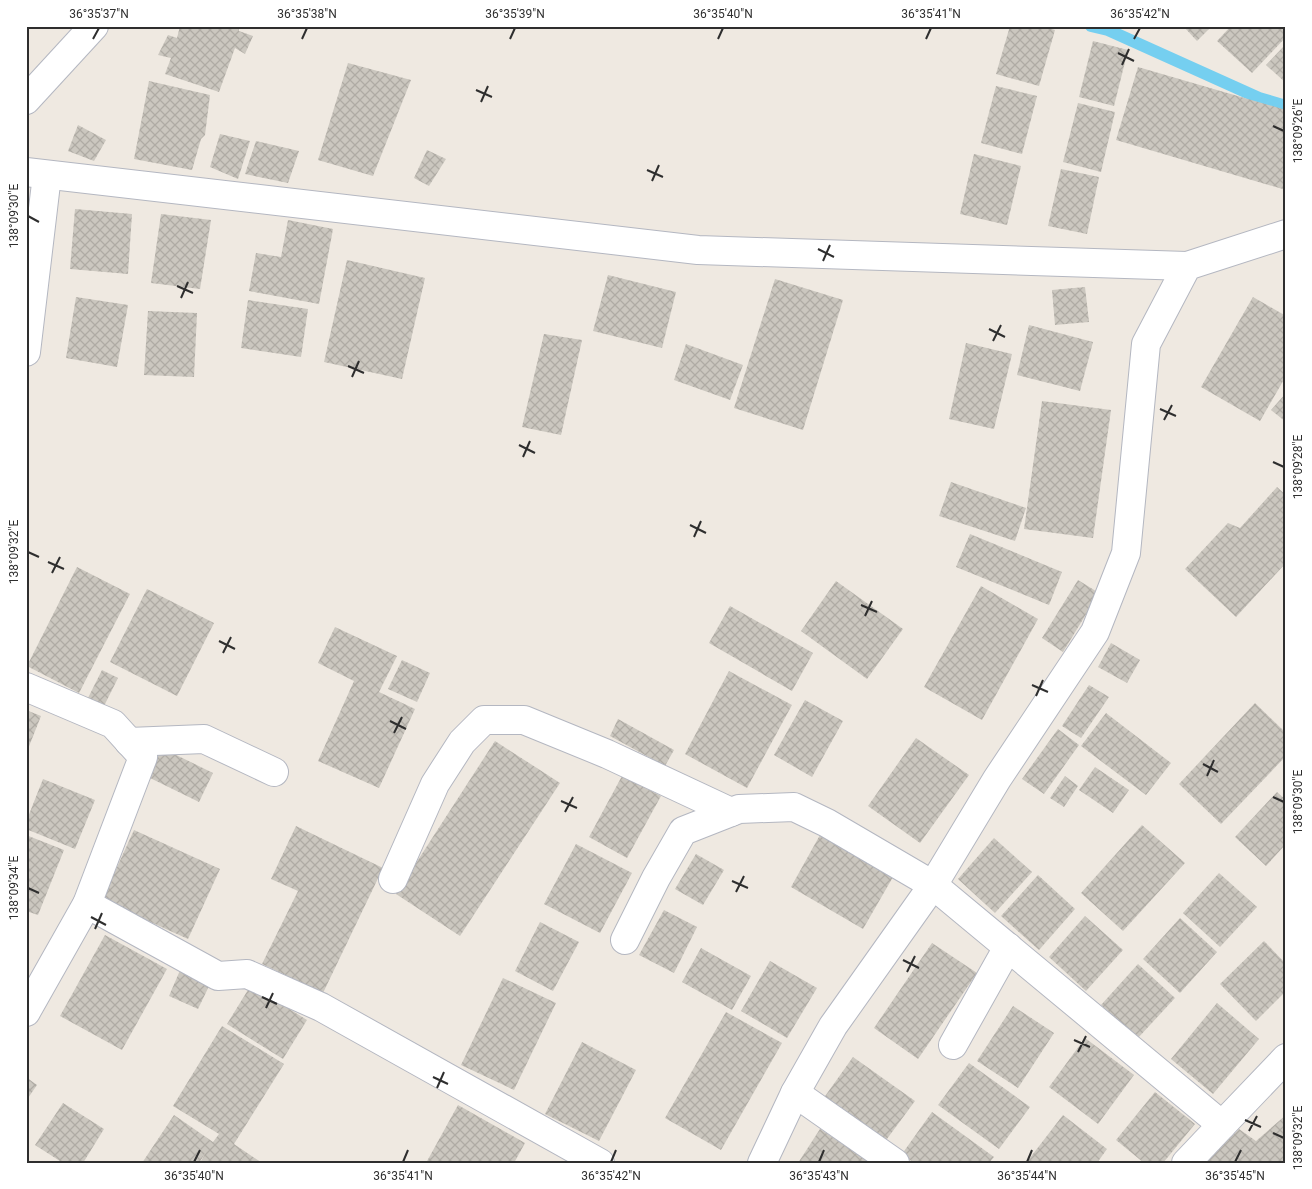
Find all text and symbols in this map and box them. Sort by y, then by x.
text: 36°35'37"N [69,7,129,21]
text: 36°35'38"N [277,7,337,21]
text: 36°35'39"N [485,7,545,21]
text: 36°35'40"N [693,7,753,21]
text: 36°35'41"N [901,7,961,21]
text: 36°35'42"N [1110,7,1170,21]
text: 138°09'26"E [1291,99,1305,163]
text: 138°09'30"E [7,184,21,248]
text: 138°09'28"E [1291,435,1305,499]
text: 138°09'32"E [7,520,21,584]
text: 138°09'30"E [1291,770,1305,834]
text: 138°09'34"E [7,856,21,920]
text: 138°09'32"E [1291,1106,1305,1170]
text: 36°35'40"N [164,1169,224,1183]
text: 36°35'41"N [373,1169,433,1183]
text: 36°35'42"N [581,1169,641,1183]
text: 36°35'43"N [789,1169,849,1183]
text: 36°35'44"N [997,1169,1057,1183]
text: 36°35'45"N [1205,1169,1265,1183]

